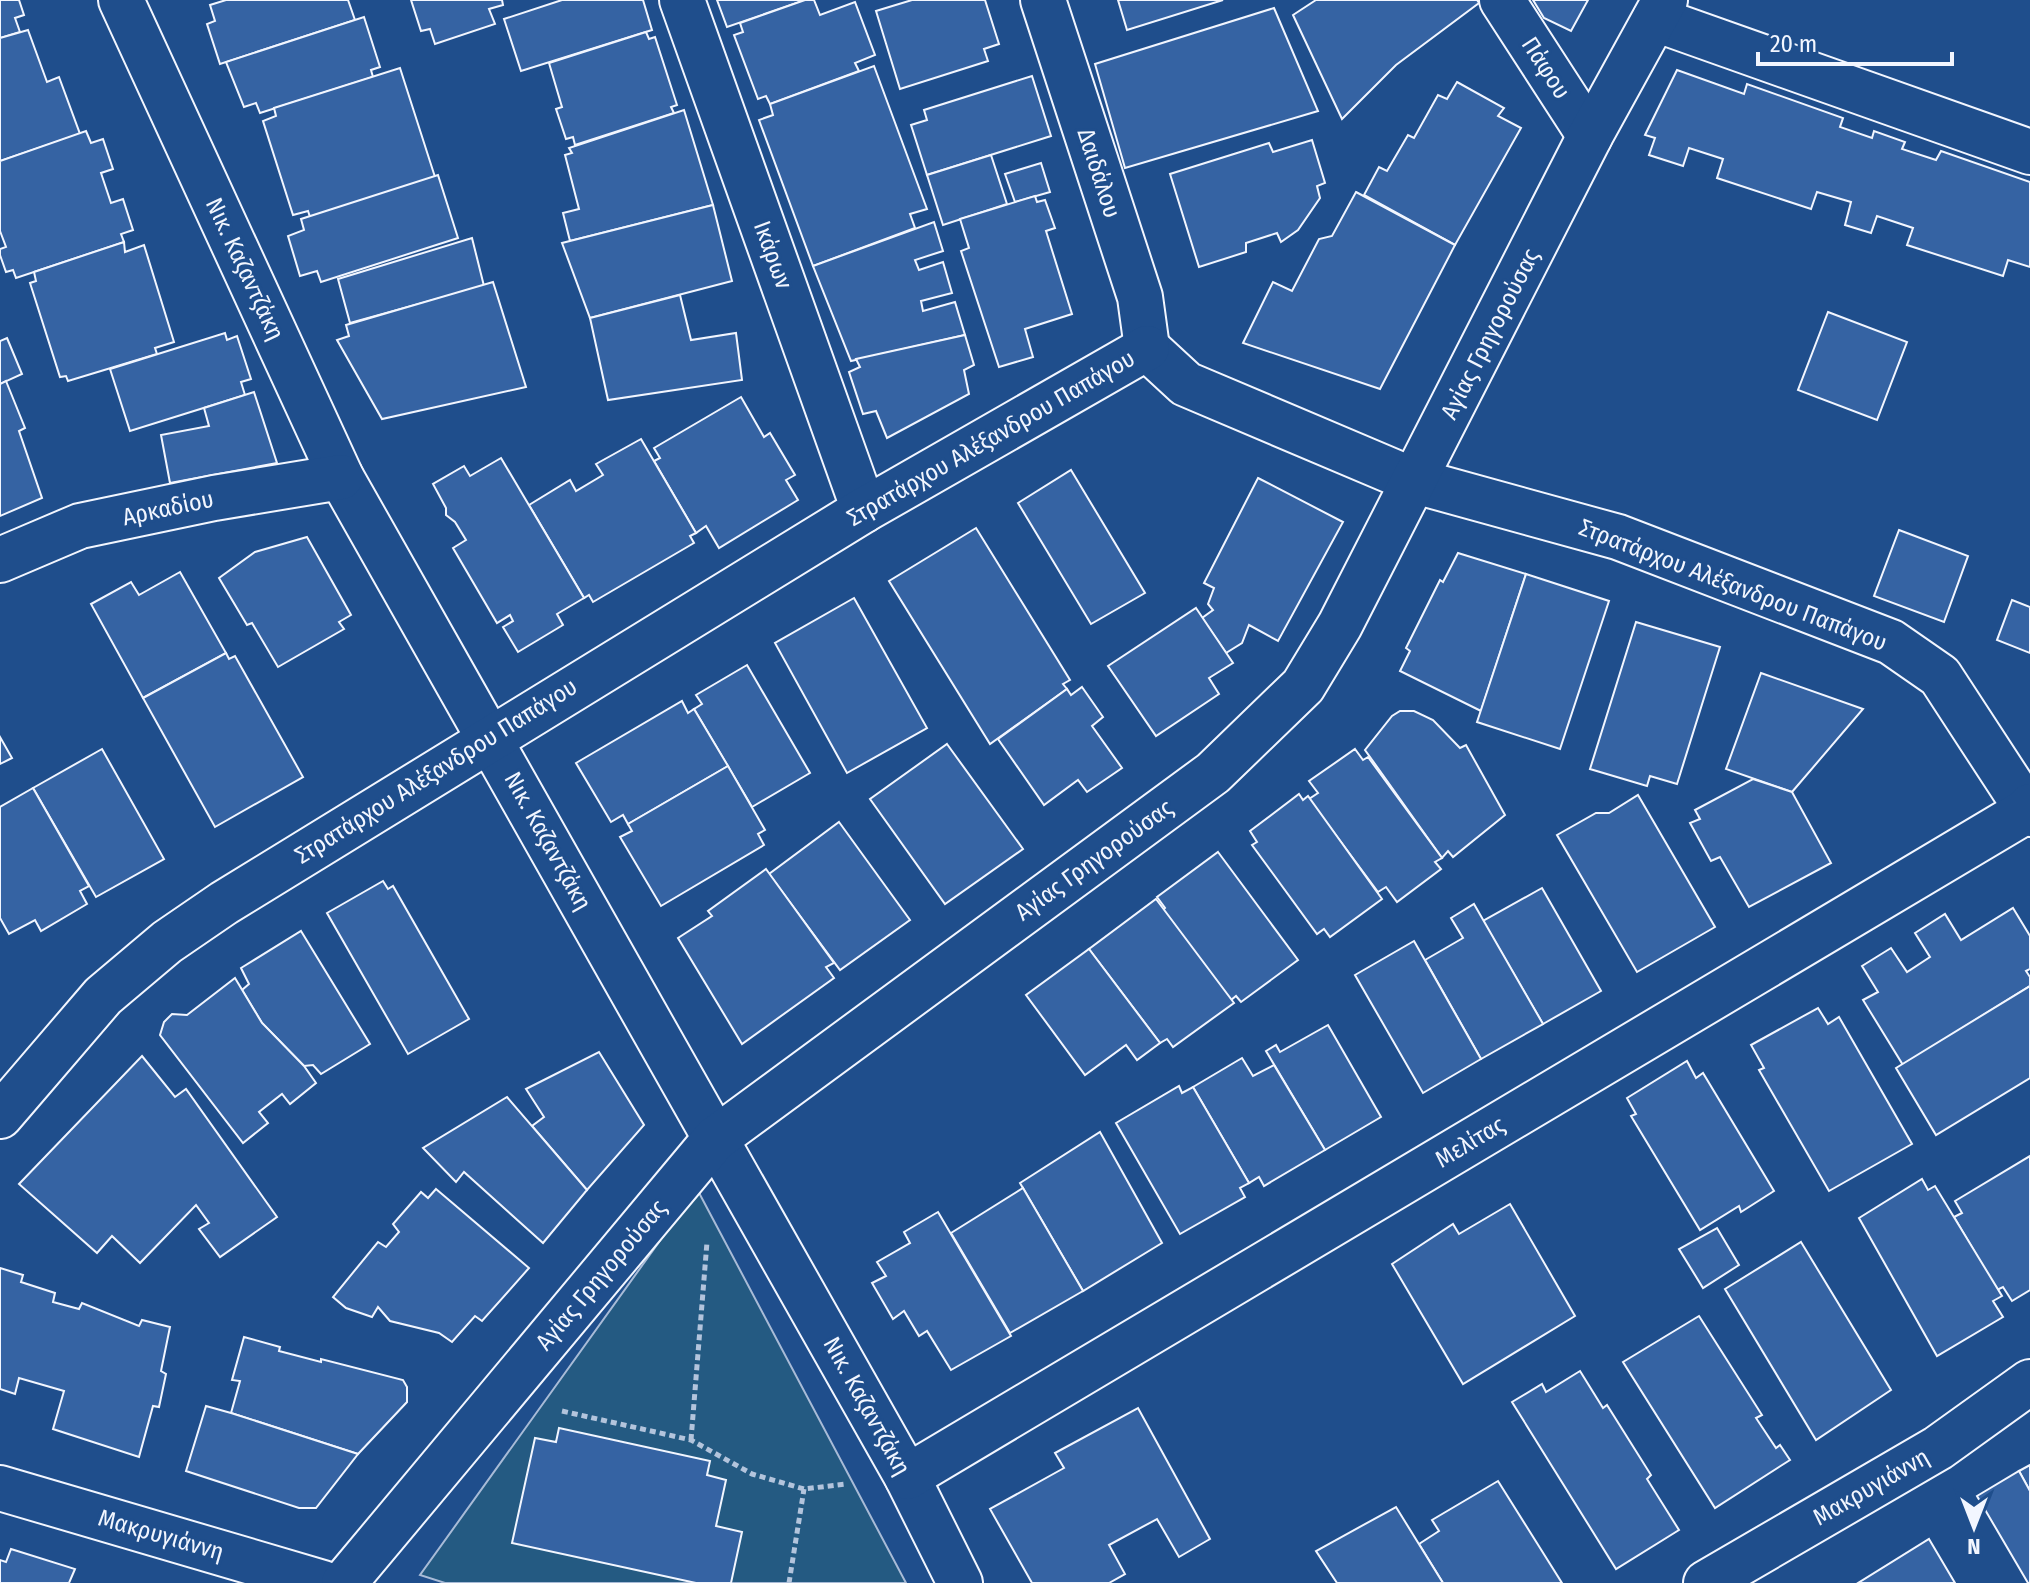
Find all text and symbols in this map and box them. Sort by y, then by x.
scale bar [1758,16,1952,66]
text: 20 m [1770,30,1817,58]
street label: Πάφου [1516,32,1576,104]
street label: Δαιδάλου [1071,125,1127,221]
street label: Νικ. Καζαντζάκη [200,193,290,345]
street label: Ικάρων [748,217,798,293]
street label: Αγίας Γρηγορούσας [1435,244,1545,424]
street label: Στρατάρχου Αλέξανδρου Παπάγου [842,344,1140,532]
street label: Αρκαδίου [120,485,216,531]
street label: Στρατάρχου Αλέξανδρου Παπάγου [1575,513,1891,657]
street label: Στρατάρχου Αλέξανδρου Παπάγου [290,672,582,870]
street label: Νικ. Καζαντζάκη [499,767,597,915]
street label: Αγίας Γρηγορούσας [1010,794,1178,926]
street label: Μελίτας [1430,1110,1510,1174]
street label: Αγίας Γρηγορούσας [530,1194,672,1356]
street label: Νικ. Καζαντζάκη [818,1332,916,1480]
street label: Μακρυγιάννη [1808,1443,1934,1531]
north arrow [1934,1487,2014,1567]
street label: Μακρυγιάννη [95,1504,227,1566]
text: N [1967,1533,1981,1560]

